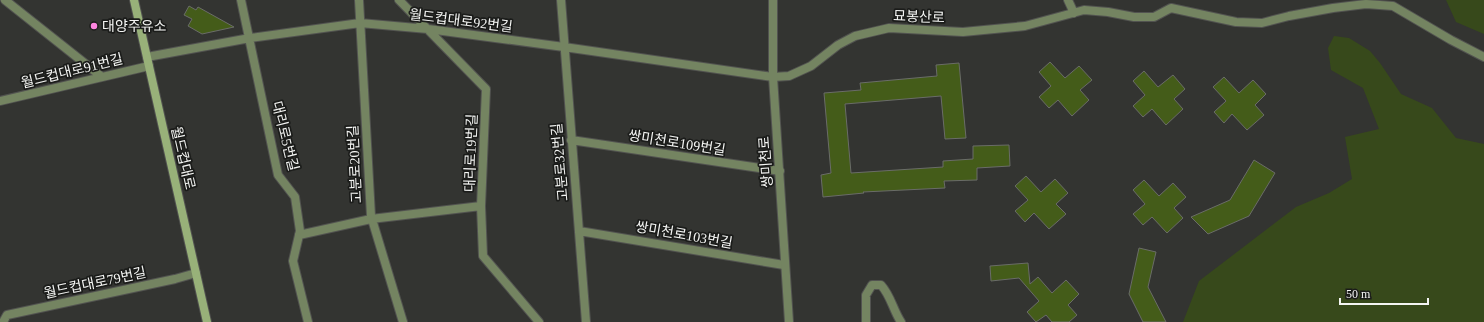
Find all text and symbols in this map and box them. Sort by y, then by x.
street label: 월드컵대로92번길 [408,7,514,35]
street label: 묘봉산로 [893,9,945,25]
place label: 대양주유소 [102,19,167,34]
marker: 대양주유소 [89,21,99,31]
street label: 월드컵대로91번길 [20,51,124,91]
street label: 대리로5번길 [269,100,301,172]
street label: 대리로19번길 [462,114,480,192]
street label: 고분로32번길 [549,122,571,202]
street label: 고분로20번길 [345,124,365,204]
street label: 월드컵대로 [168,125,198,191]
street label: 쌍미천로109번길 [627,127,727,158]
street label: 쌍미천로 [756,136,775,188]
street label: 쌍미천로103번길 [634,218,734,251]
street label: 월드컵대로79번길 [42,265,148,301]
scale bar [1340,280,1428,306]
text: 50 m [1346,287,1371,301]

